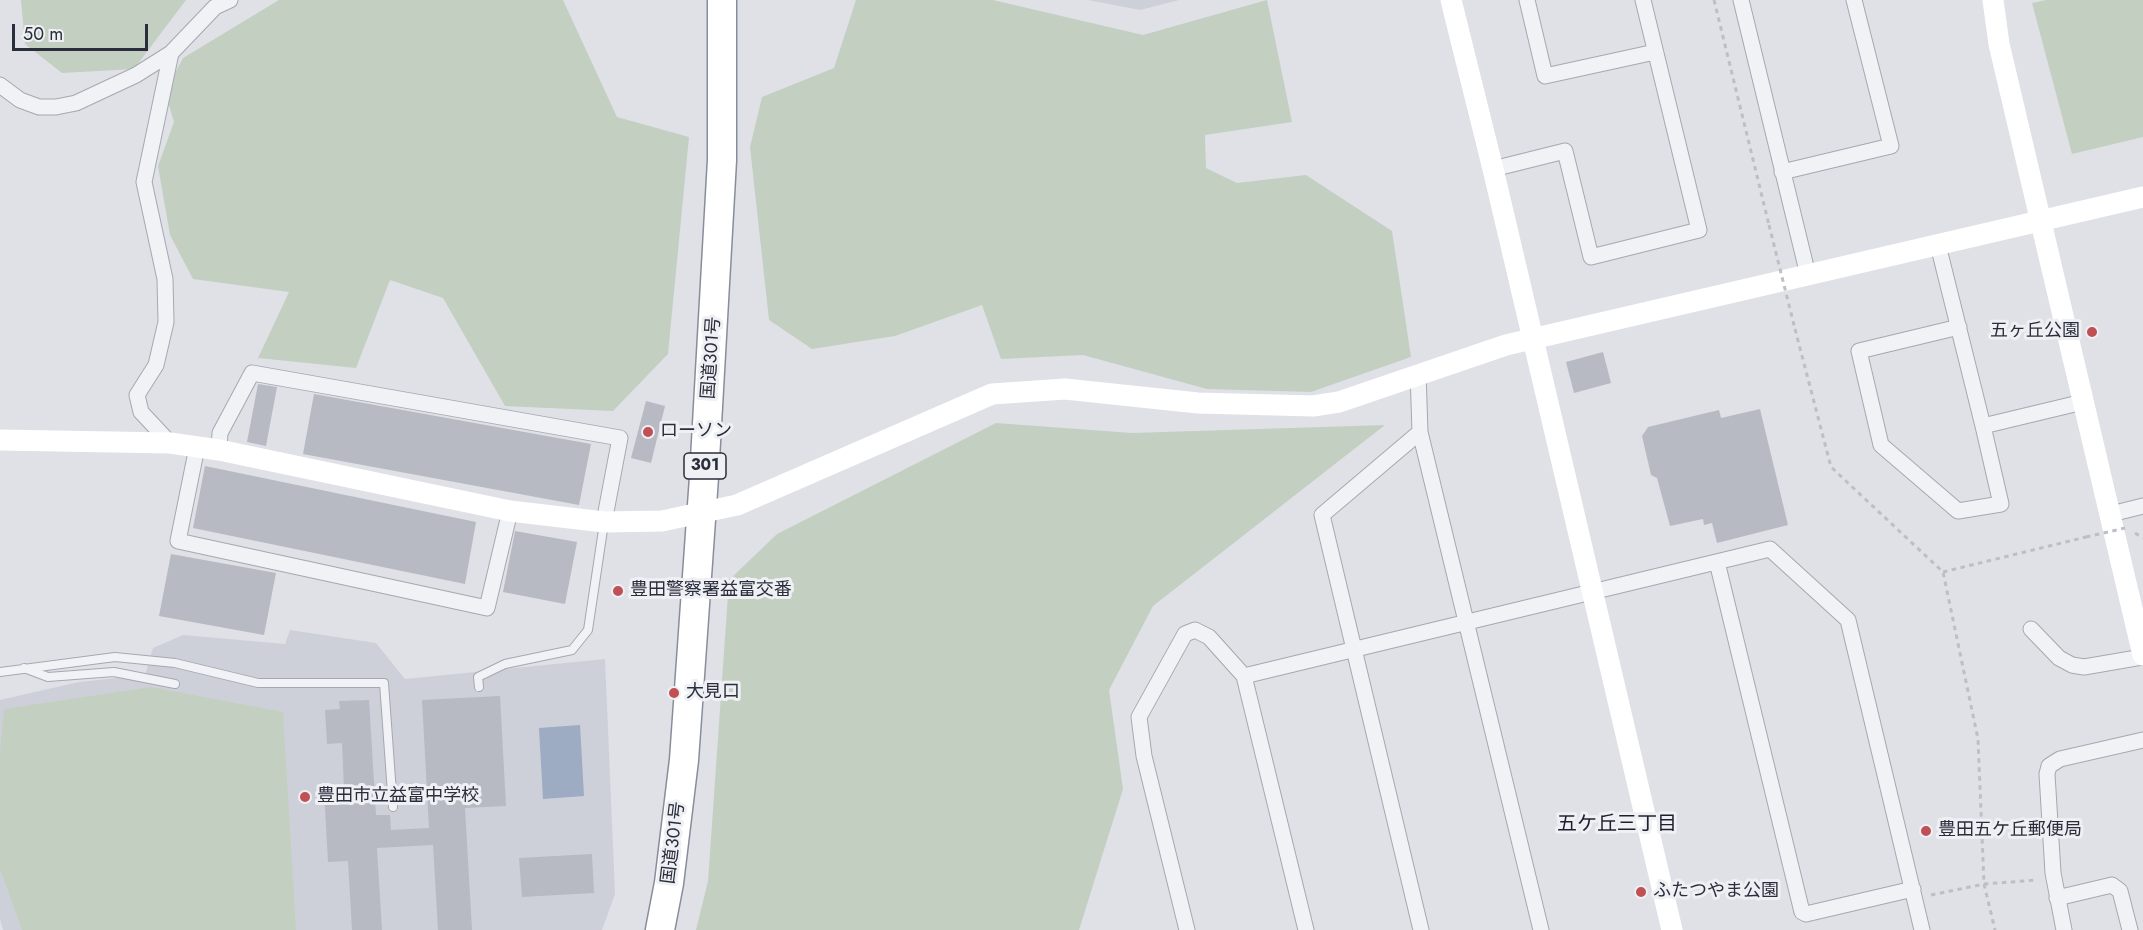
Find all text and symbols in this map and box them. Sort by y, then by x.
scale bar [15,12,152,50]
text: 50 m [23,21,63,47]
street label: 国道301号 [698,316,726,400]
place label: 五ヶ丘公園 [1990,321,2080,343]
marker: 五ヶ丘公園 [2085,325,2099,339]
place label: ローソン [660,421,732,443]
marker: ローソン [641,425,655,439]
road number: 301 [684,453,726,479]
place label: 豊田警察署益富交番 [630,580,792,602]
marker: 豊田警察署益富交番 [611,584,625,598]
place label: 大見口 [686,682,740,704]
marker: 大見口 [667,686,681,700]
place label: 豊田市立益富中学校 [317,786,479,808]
marker: 豊田市立益富中学校 [298,790,312,804]
street label: 国道301号 [658,801,690,885]
district label: 五ケ丘三丁目 [1557,813,1677,837]
place label: 豊田五ケ丘郵便局 [1938,820,2082,842]
marker: 豊田五ケ丘郵便局 [1919,824,1933,838]
place label: ふたつやま公園 [1653,881,1779,903]
marker: ふたつやま公園 [1634,885,1648,899]

